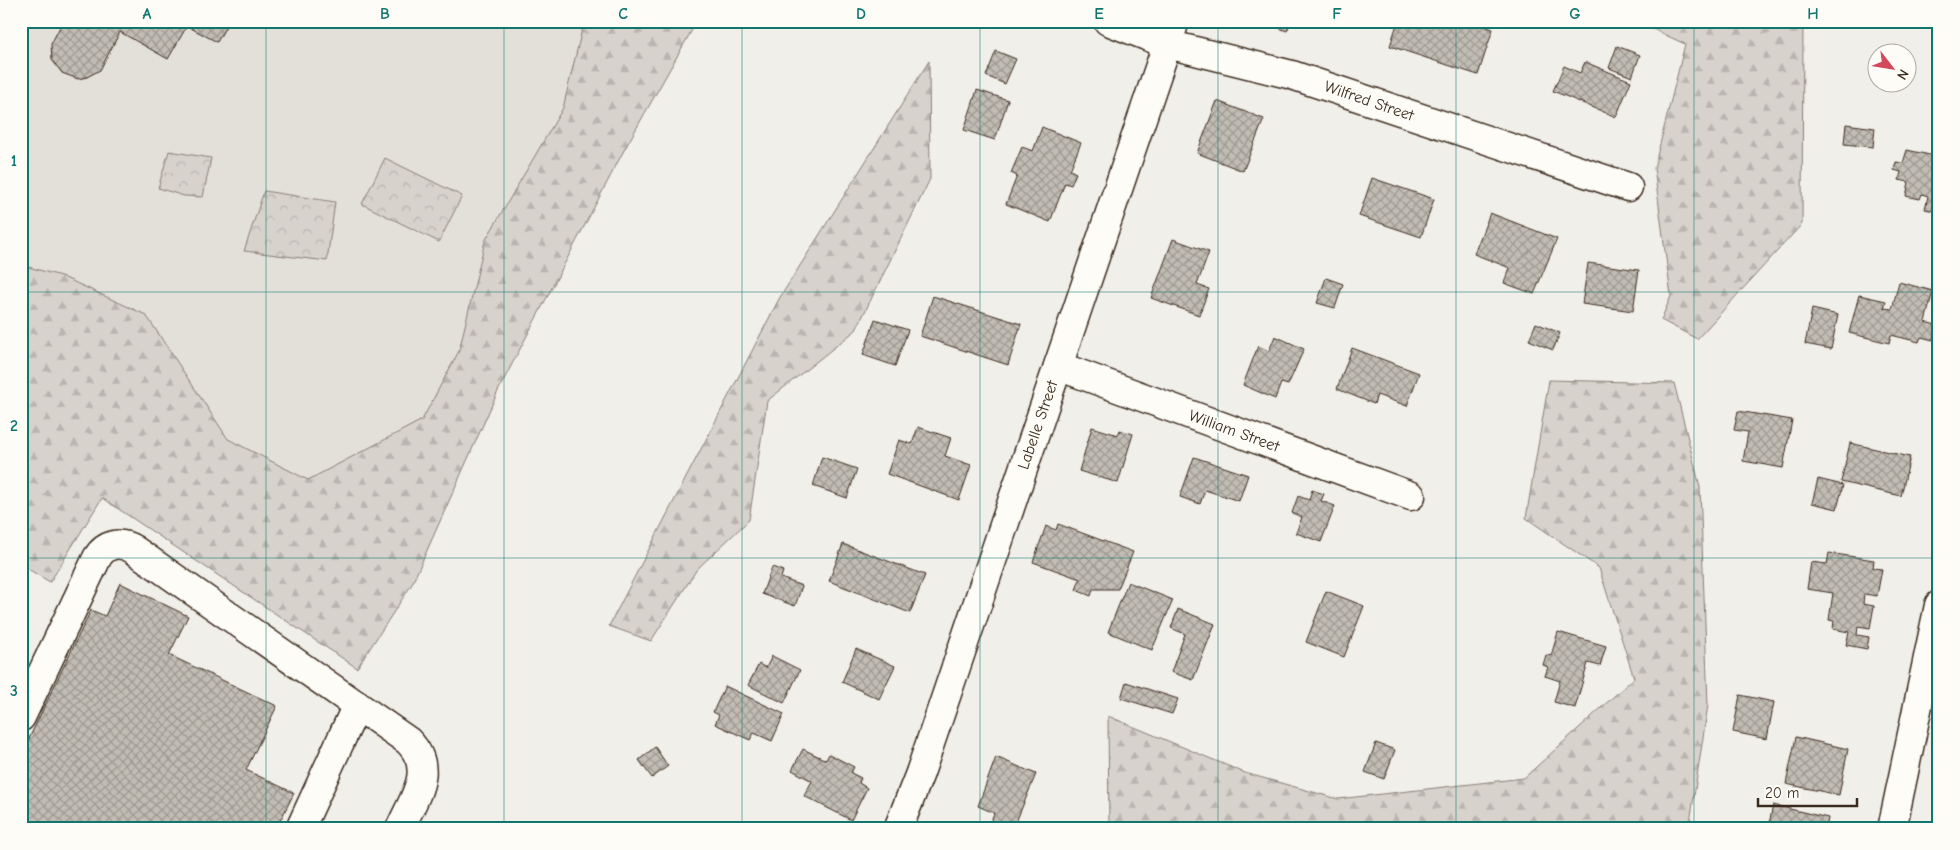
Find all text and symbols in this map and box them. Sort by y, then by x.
text: A [143,5,152,23]
text: B [380,5,390,23]
text: C [618,5,628,23]
text: D [856,5,866,23]
text: E [1094,5,1104,23]
text: F [1332,5,1342,23]
text: G [1569,5,1581,23]
text: H [1807,5,1819,23]
north arrow [1868,42,1918,92]
text: N [1893,66,1912,83]
street label: Wilfred Street [1322,77,1416,125]
text: 1 [11,152,17,170]
street label: Labelle Street [1014,378,1062,472]
street label: William Street [1186,406,1282,456]
text: 2 [10,417,18,435]
text: 3 [10,682,18,700]
scale bar [1758,775,1856,807]
text: 20 m [1765,784,1799,802]

